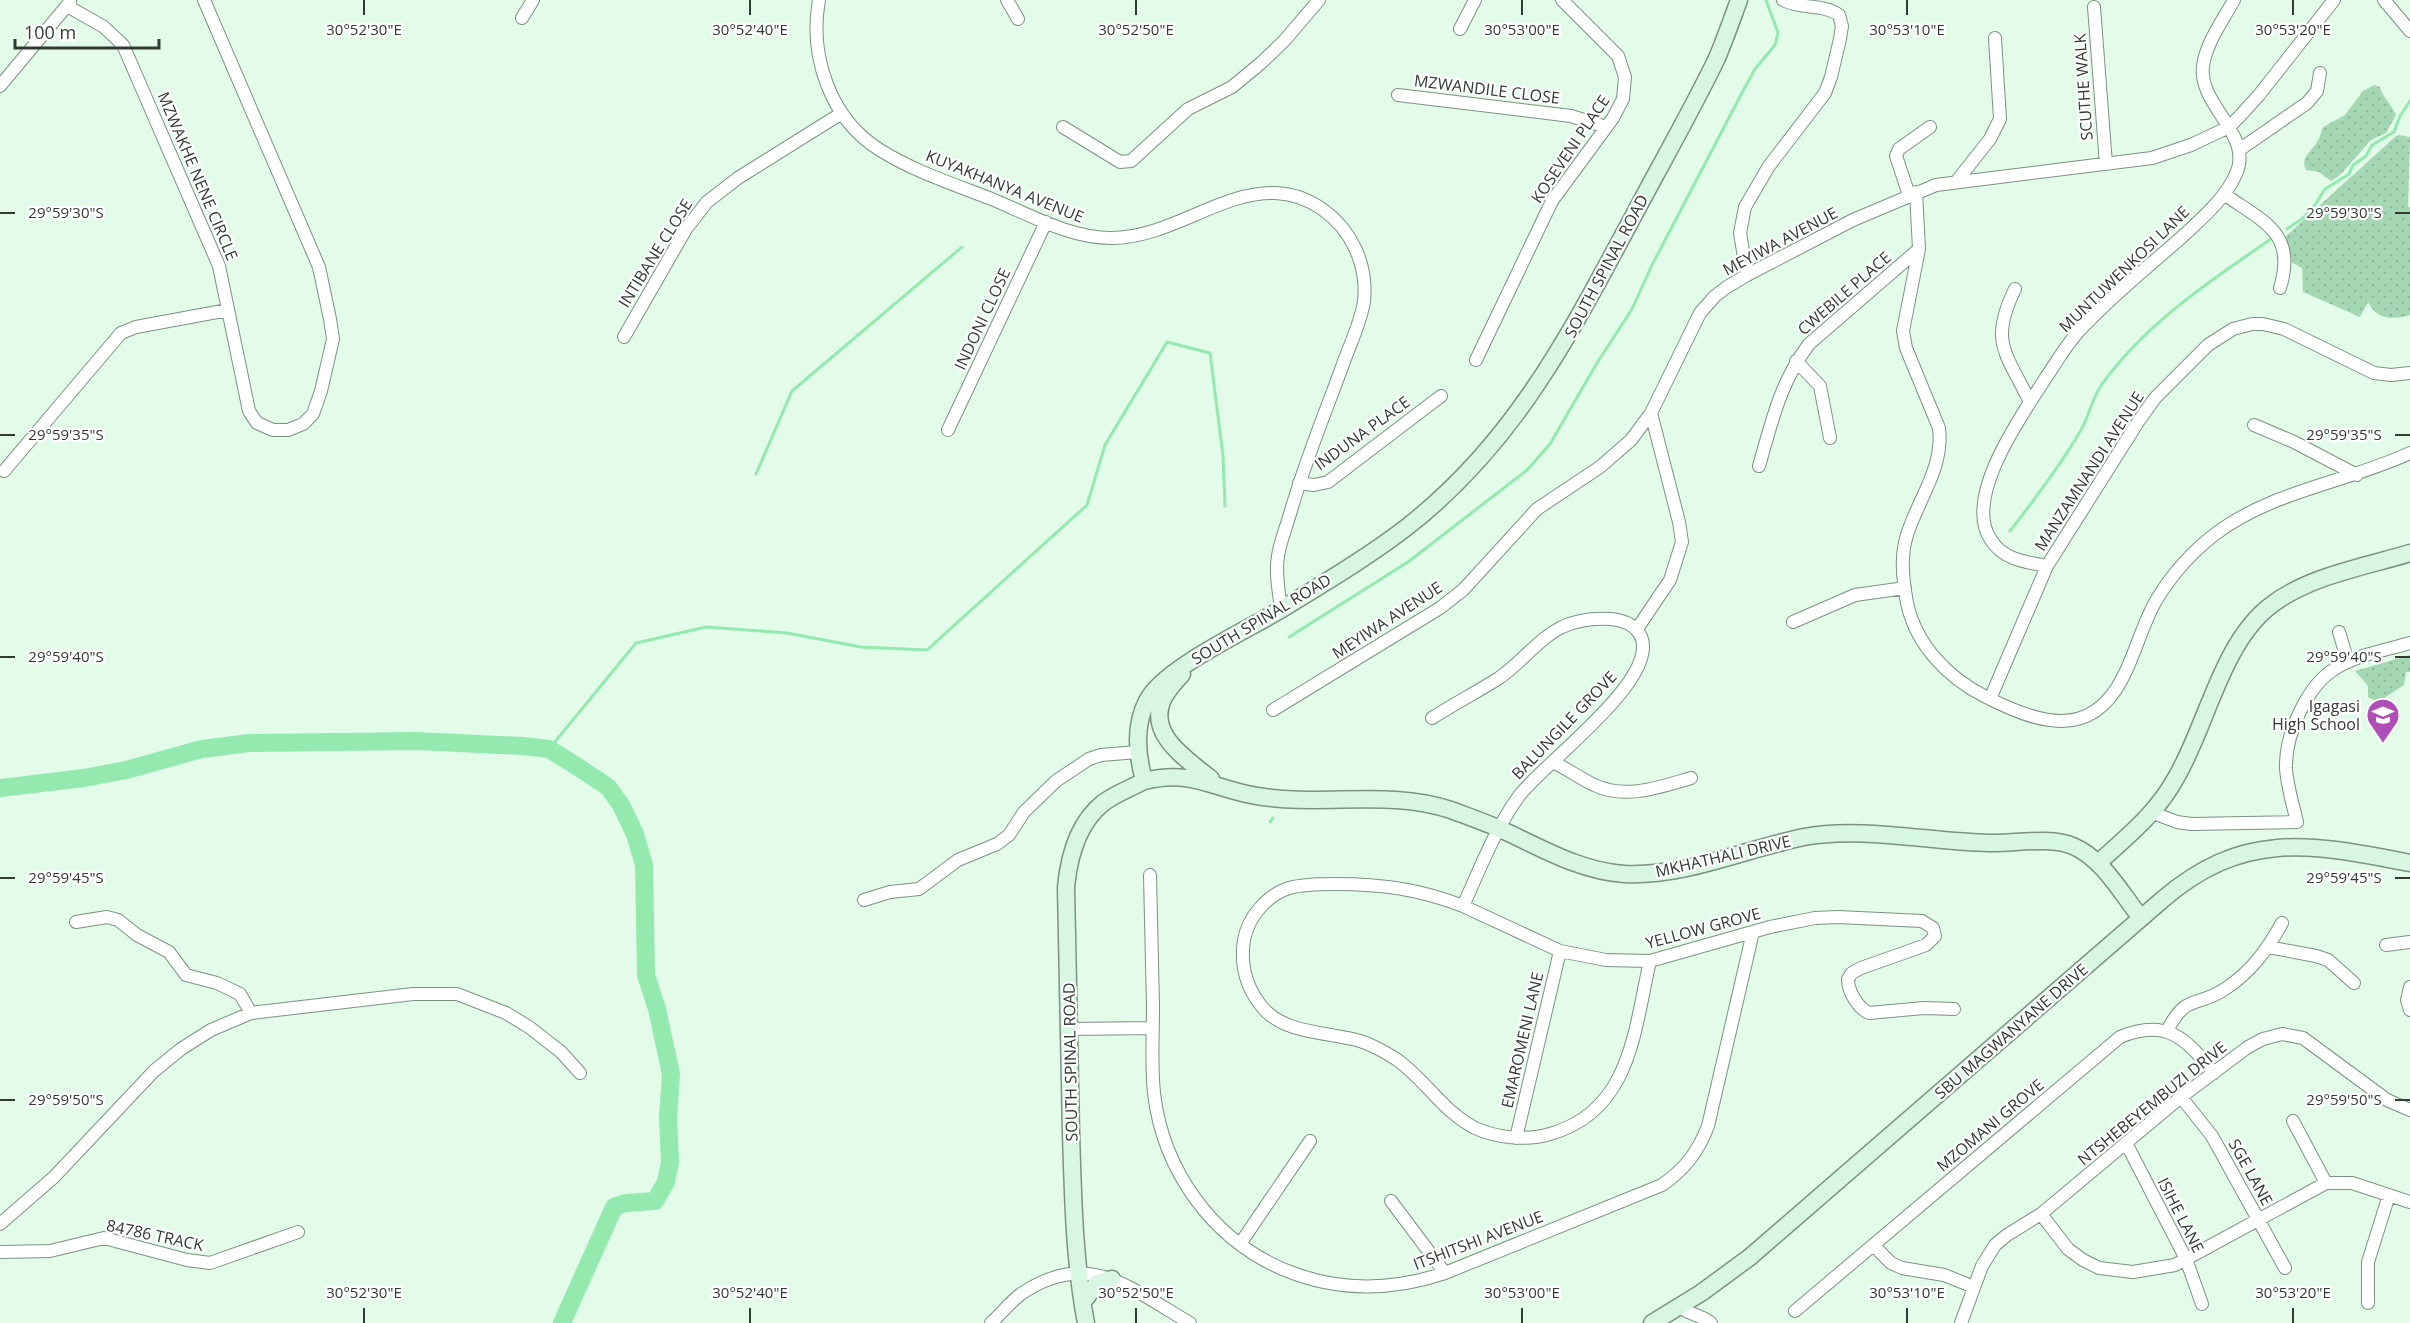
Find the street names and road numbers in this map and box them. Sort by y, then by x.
street label: SCUTHE WALK [2068,33,2098,141]
street label: MZWANDILE CLOSE [1413,69,1561,109]
street label: MZWAKHE NENE CIRCLE [153,88,243,264]
street label: KOSEVENI PLACE [1526,91,1614,207]
street label: KUYAKHANYA AVENUE [923,144,1087,228]
street label: SOUTH SPINAL ROAD [1559,191,1653,341]
street label: INTIBANE CLOSE [613,195,697,311]
street label: MUNTUWENKOSI LANE [2054,201,2194,337]
street label: MEYIWA AVENUE [1719,202,1841,280]
street label: CWEBILE PLACE [1793,246,1895,340]
street label: INDONI CLOSE [949,265,1015,373]
street label: MANZAMNANDI AVENUE [2029,387,2149,555]
street label: INDUNA PLACE [1310,391,1414,475]
street label: SOUTH SPINAL ROAD [1187,569,1335,669]
street label: MEYIWA AVENUE [1328,576,1446,664]
street label: BALUNGILE GROVE [1507,666,1621,784]
street label: MKHATHALI DRIVE [1653,830,1793,882]
street label: YELLOW GROVE [1643,902,1763,954]
street label: SBU MAGWANYANE DRIVE [1930,958,2092,1104]
street label: EMAROMENI LANE [1496,970,1548,1110]
street label: SOUTH SPINAL ROAD [1058,982,1082,1142]
street label: NTSHEBEYEMBUZI DRIVE [2073,1036,2231,1170]
street label: MZOMANI GROVE [1932,1074,2048,1176]
street label: SGE LANE [2224,1135,2278,1209]
street label: ISIHE LANE [2153,1173,2209,1257]
street label: ITSHITSHI AVENUE [1410,1205,1546,1275]
street label: 84786 TRACK [105,1214,206,1256]

